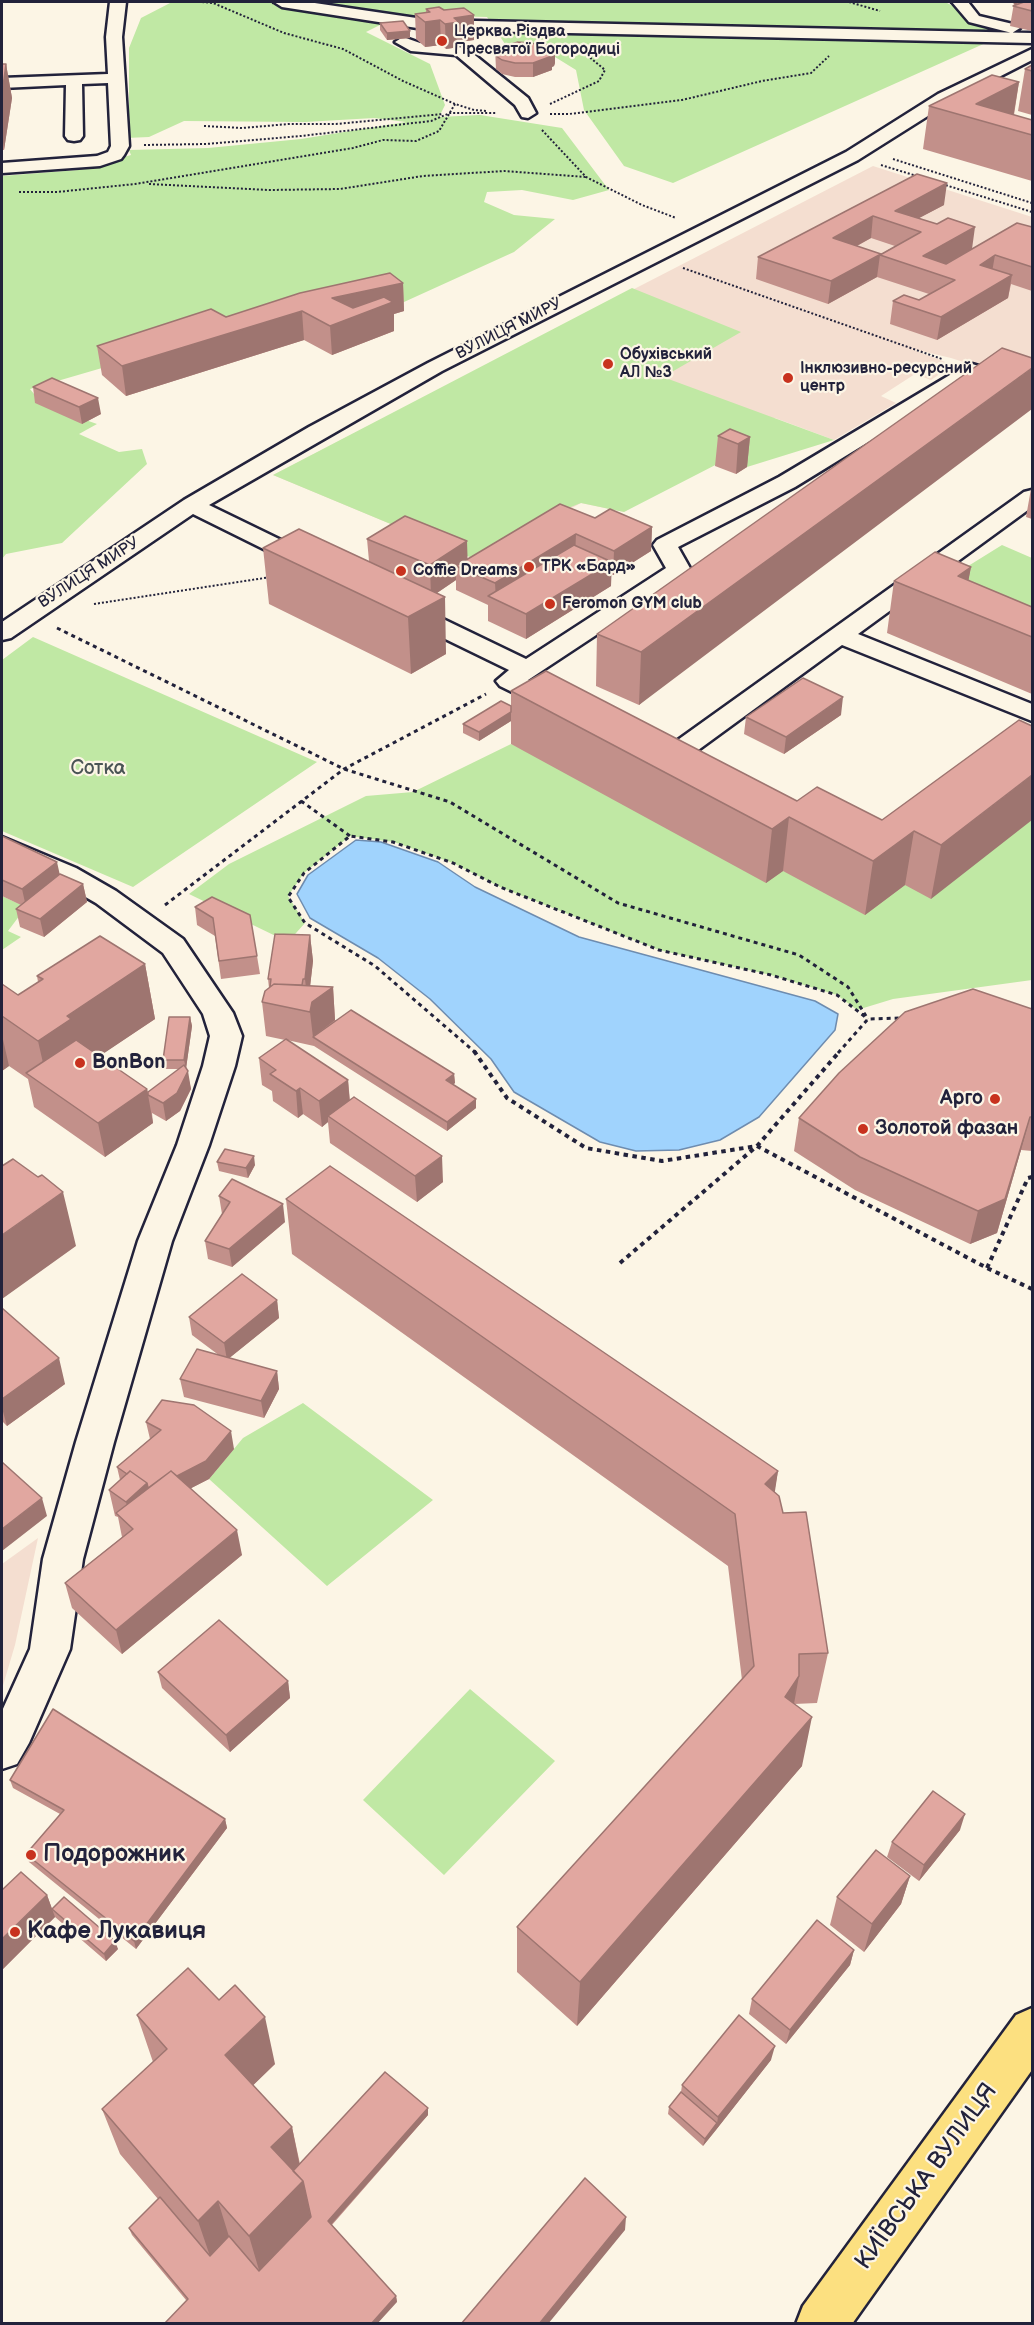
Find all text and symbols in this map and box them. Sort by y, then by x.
place label: Церква Різдва Пресвятої Богородиці [454,22,620,60]
marker: Церква Різдва Пресвятої Богородиці [435,34,449,48]
street label: ВУЛИЦЯ МИРУ [453,294,565,364]
place label: Обухівський АЛ №3 [620,345,712,383]
marker: Обухівський АЛ №3 [601,357,615,371]
place label: Інклюзивно-ресурсний центр [800,359,972,397]
marker: Інклюзивно-ресурсний центр [781,371,795,385]
street label: ВУЛИЦЯ МИРУ [35,533,143,613]
place label: ТРК «Бард» [541,557,636,577]
marker: ТРК «Бард» [522,560,536,574]
place label: Coffie Dreams [413,561,518,581]
marker: Coffie Dreams [394,564,408,578]
place label: Feromon GYM club [562,594,702,614]
marker: Feromon GYM club [543,597,557,611]
park label: Сотка [71,757,125,781]
place label: BonBon [92,1051,165,1075]
marker: BonBon [73,1056,87,1070]
place label: Арго [940,1087,983,1111]
marker: Арго [988,1092,1002,1106]
place label: Золотой фазан [875,1117,1018,1141]
marker: Золотой фазан [856,1122,870,1136]
place label: Подорожник [43,1841,185,1869]
marker: Подорожник [24,1848,38,1862]
place label: Кафе Лукавиця [27,1918,206,1946]
marker: Кафе Лукавиця [8,1925,22,1939]
street label: КИЇВСЬКА ВУЛИЦЯ [850,2078,1004,2276]

